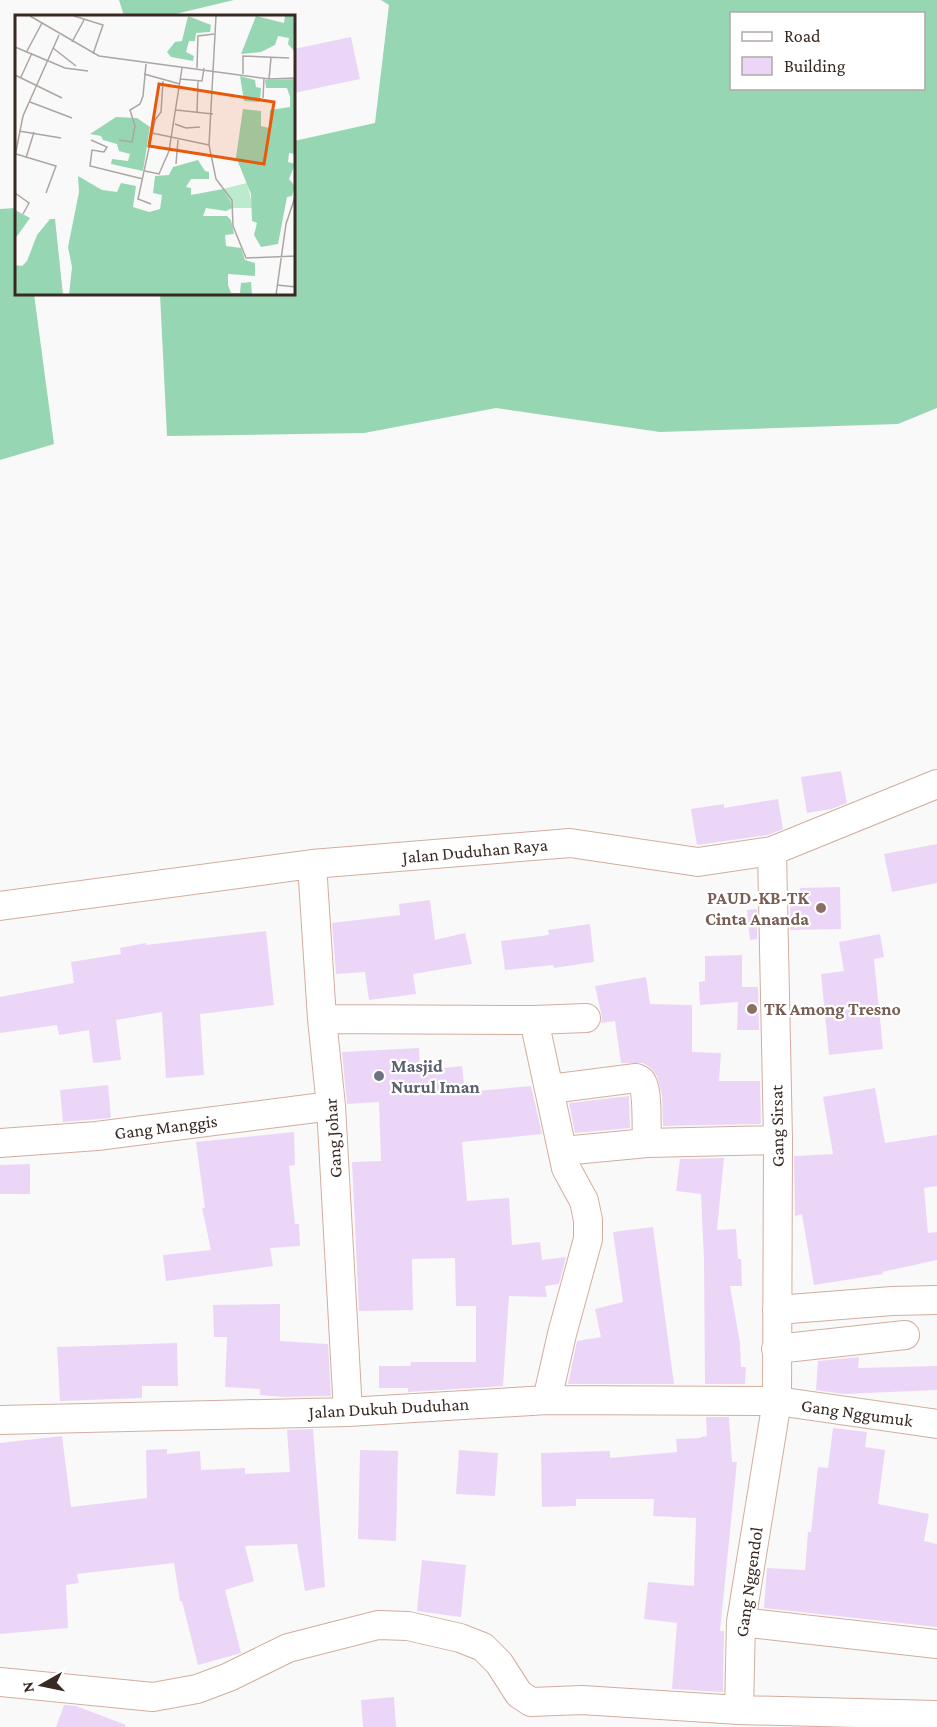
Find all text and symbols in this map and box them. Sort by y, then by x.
legend [730,12,925,90]
inset map [15,15,296,296]
text: Road [784,26,821,46]
text: Building [784,56,846,76]
street label: Jalan Duduhan Raya [399,835,549,867]
place label: PAUD-KB-TK Cinta Ananda [705,888,809,929]
marker: PAUD-KB-TK Cinta Ananda [814,901,828,915]
place label: TK Among Tresno [764,999,901,1019]
marker: TK Among Tresno [745,1002,759,1016]
place label: Masjid Nurul Iman [391,1056,481,1097]
marker: Masjid Nurul Iman [372,1069,386,1083]
street label: Gang Sirsat [766,1084,788,1167]
street label: Gang Johar [320,1097,346,1179]
street label: Gang Manggis [113,1111,219,1143]
street label: Jalan Dukuh Duduhan [306,1394,470,1422]
street label: Gang Nggumuk [800,1395,915,1431]
street label: Gang Nggendol [731,1525,767,1638]
north arrow [12,1655,72,1715]
text: N [18,1680,37,1694]

